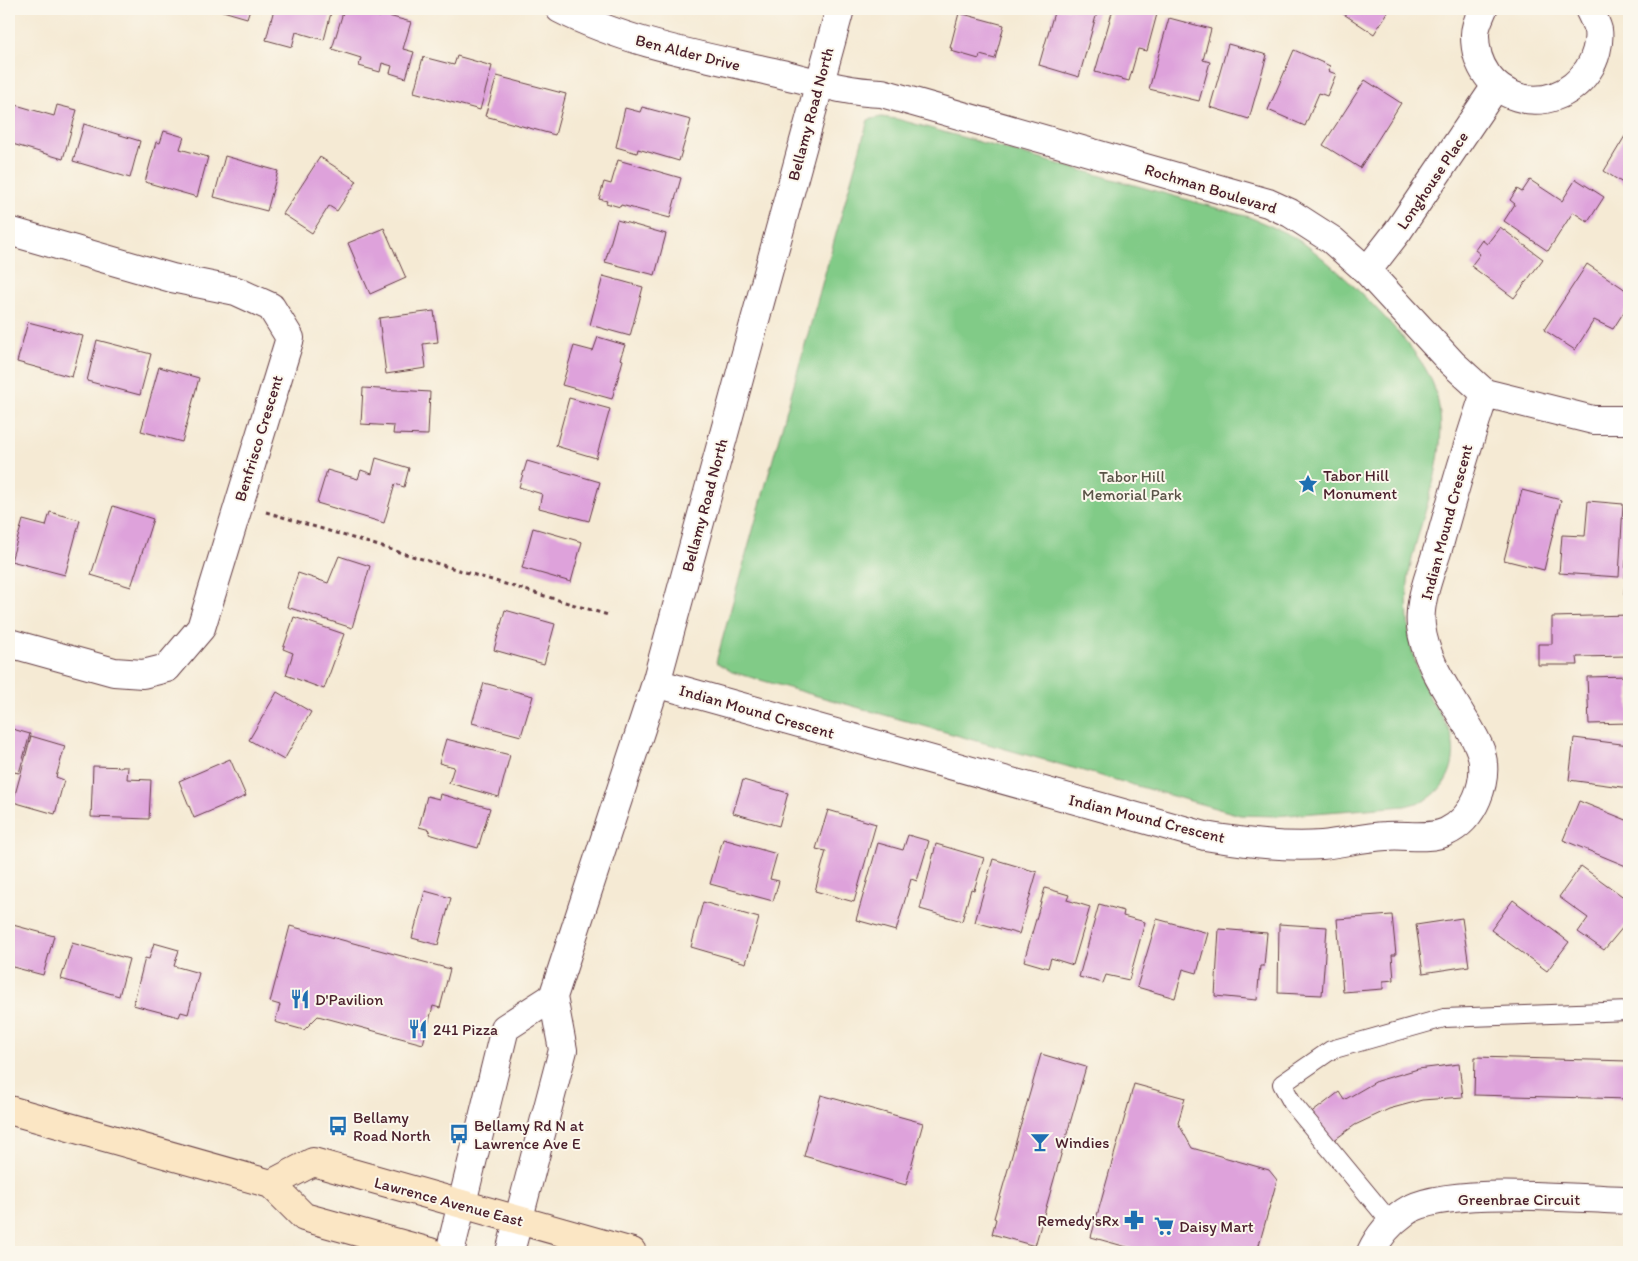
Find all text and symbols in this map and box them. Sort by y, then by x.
street label: Ben Alder Drive [633,30,742,75]
street label: Bellamy Road North [784,45,837,183]
street label: Longhouse Place [1393,127,1472,233]
street label: Rochman Boulevard [1142,159,1280,218]
street label: Benfrisco Crescent [230,373,287,504]
street label: Bellamy Road North [678,436,731,574]
street label: Indian Mound Crescent [1417,442,1476,602]
place label: Tabor Hill Monument [1323,466,1397,503]
park label: Tabor Hill Memorial Park [1082,467,1182,504]
place icon: Tabor Hill Monument [1297,473,1319,495]
street label: Indian Mound Crescent [677,680,837,743]
street label: Indian Mound Crescent [1067,790,1227,847]
restaurant icon: D'Pavilion [289,988,311,1010]
place label: D'Pavilion [315,990,383,1009]
restaurant icon: 241 Pizza [407,1018,429,1040]
place label: 241 Pizza [433,1020,498,1039]
place label: Bellamy Road North [353,1108,431,1145]
bus stop icon: Bellamy Road North [327,1115,349,1137]
place label: Bellamy Rd N at Lawrence Ave E [474,1116,584,1153]
bus stop icon: Bellamy Rd N at Lawrence Ave E [448,1123,470,1145]
bar icon: Windies [1029,1131,1051,1153]
place label: Windies [1055,1133,1109,1152]
street label: Lawrence Avenue East [372,1172,525,1231]
street label: Greenbrae Circuit [1458,1190,1580,1209]
pharmacy icon: Remedy'sRx [1123,1209,1145,1231]
place label: Remedy'sRx [1037,1211,1119,1230]
supermarket icon: Daisy Mart [1153,1215,1175,1237]
place label: Daisy Mart [1179,1217,1254,1236]

